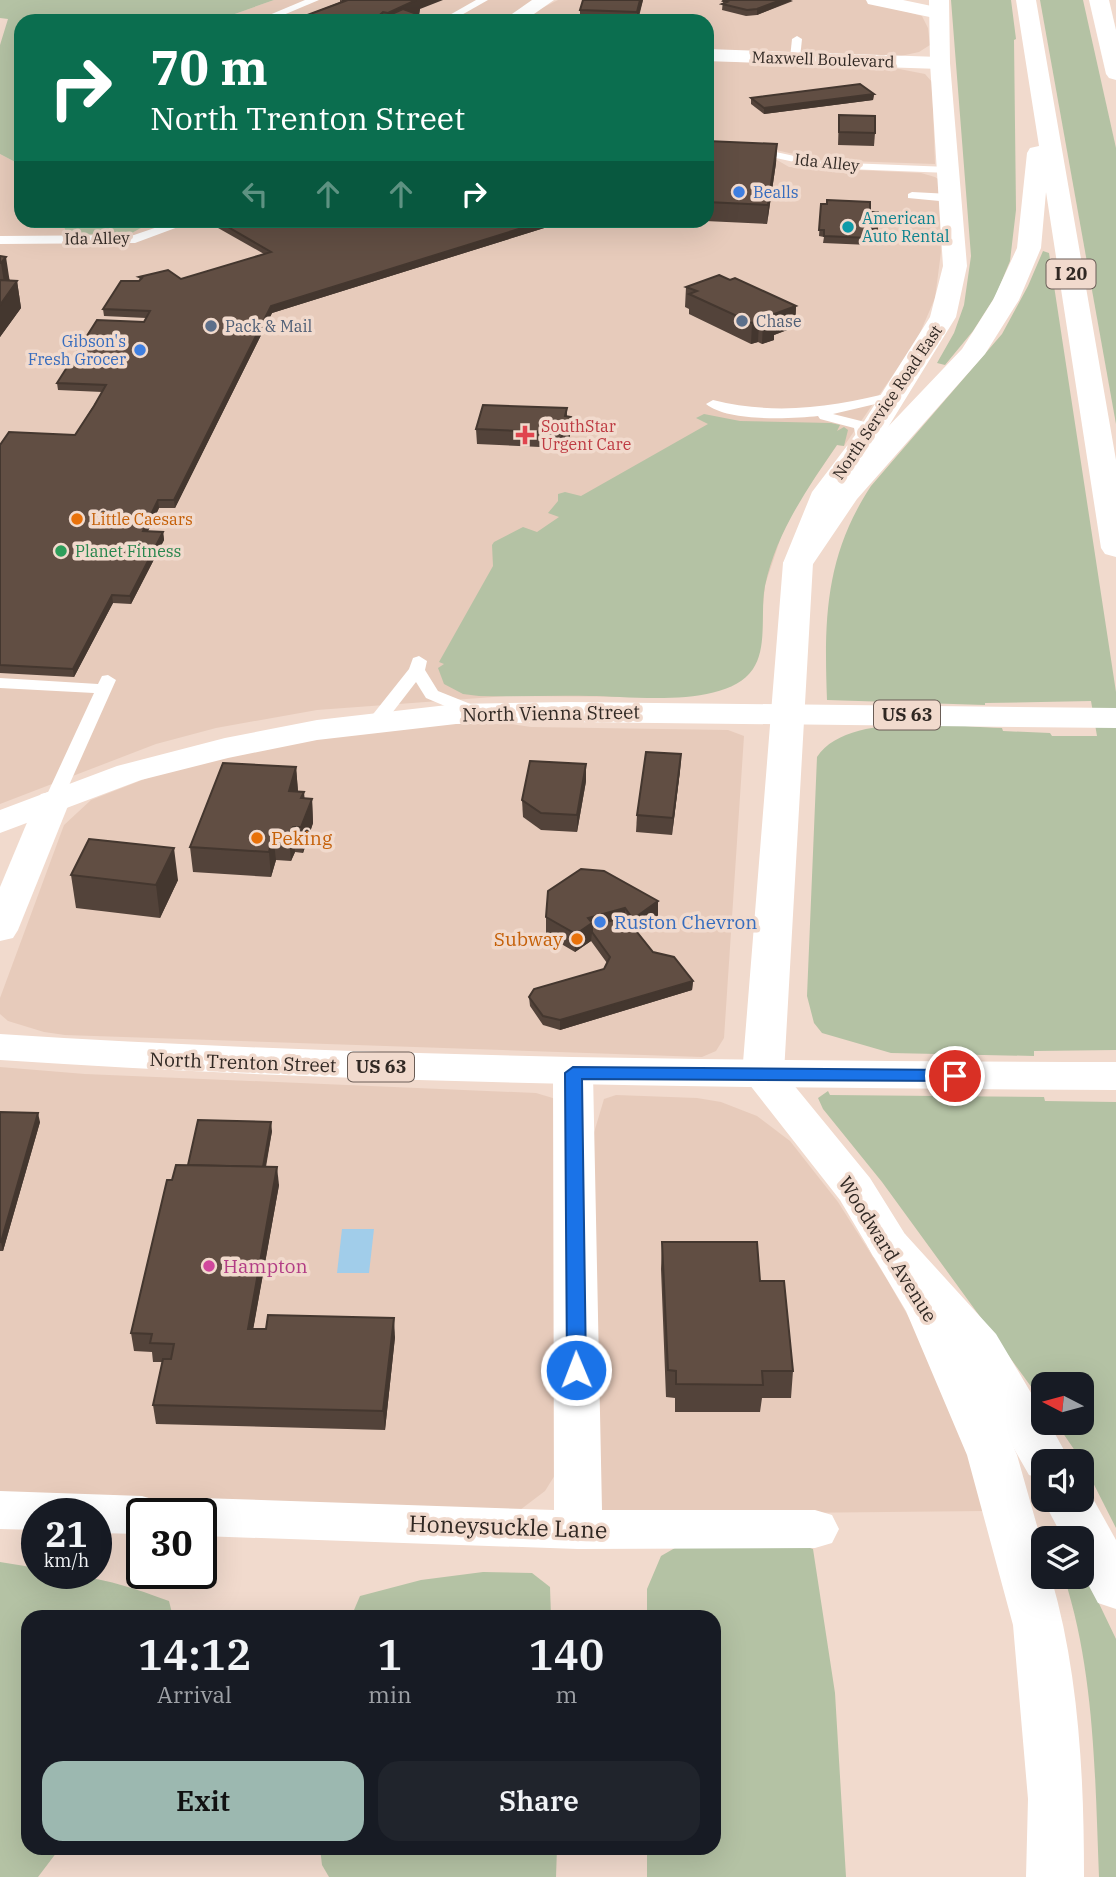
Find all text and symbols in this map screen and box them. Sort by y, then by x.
text: 70 m [150,35,268,98]
icon: right [35,42,126,133]
street label: Maxwell Boulevard [751,47,895,71]
text: North Trenton Street [150,97,465,139]
street label: Ida Alley [794,149,861,175]
icon: left [236,175,274,213]
icon: ahead [309,175,347,213]
icon: ahead [382,175,420,213]
icon: right [455,175,493,213]
place label: Bealls [753,182,799,202]
marker: Bealls [731,184,747,200]
place label: American Auto Rental [862,208,950,246]
marker: American Auto Rental [840,219,856,235]
street label: Ida Alley [64,227,130,249]
road number: I 20 [1046,260,1096,288]
place label: Chase [756,311,802,331]
marker: Chase [734,313,750,329]
place label: Pack & Mail [225,316,313,336]
marker: Pack & Mail [203,318,219,334]
street label: North Service Road East [828,321,946,483]
place label: Gibson's Fresh Grocer [28,331,126,369]
marker: Gibson's Fresh Grocer [132,342,148,358]
place label: SouthStar Urgent Care [541,416,631,454]
marker: SouthStar Urgent Care [515,425,535,445]
place label: Little Caesars [91,509,193,529]
marker: Little Caesars [69,511,85,527]
place label: Planet Fitness [75,541,181,561]
marker: Planet Fitness [53,543,69,559]
street label: North Vienna Street [462,699,640,727]
road number: US 63 [874,700,940,730]
place label: Peking [271,826,333,850]
marker: Peking [249,830,265,846]
place label: Ruston Chevron [614,910,757,934]
marker: Ruston Chevron [592,914,608,930]
place label: Subway [494,927,564,951]
marker: Subway [569,931,585,947]
pin [925,1046,985,1106]
street label: North Trenton Street [149,1047,337,1077]
road number: US 63 [348,1052,414,1082]
icon: arrive [936,1057,974,1095]
street label: Woodward Avenue [834,1172,942,1326]
place label: Hampton [223,1254,308,1278]
marker: Hampton [201,1258,217,1274]
position arrow [539,1333,613,1407]
north arrow [1031,1372,1094,1435]
map controls [1031,1372,1094,1589]
button: sound [1031,1449,1094,1512]
speed limit sign: 30 [126,1498,217,1589]
street label: Honeysuckle Lane [408,1508,608,1544]
text: 21 [45,1511,88,1557]
button: layers [1031,1526,1094,1589]
text: km/h [44,1549,89,1572]
text: 14:12 [138,1627,251,1682]
text: 1 [377,1627,402,1682]
text: 140 [529,1627,604,1682]
text: Arrival [157,1679,232,1709]
text: min [368,1679,412,1709]
text: m [555,1679,577,1709]
button: Exit [42,1761,364,1841]
button: Share [378,1761,700,1841]

